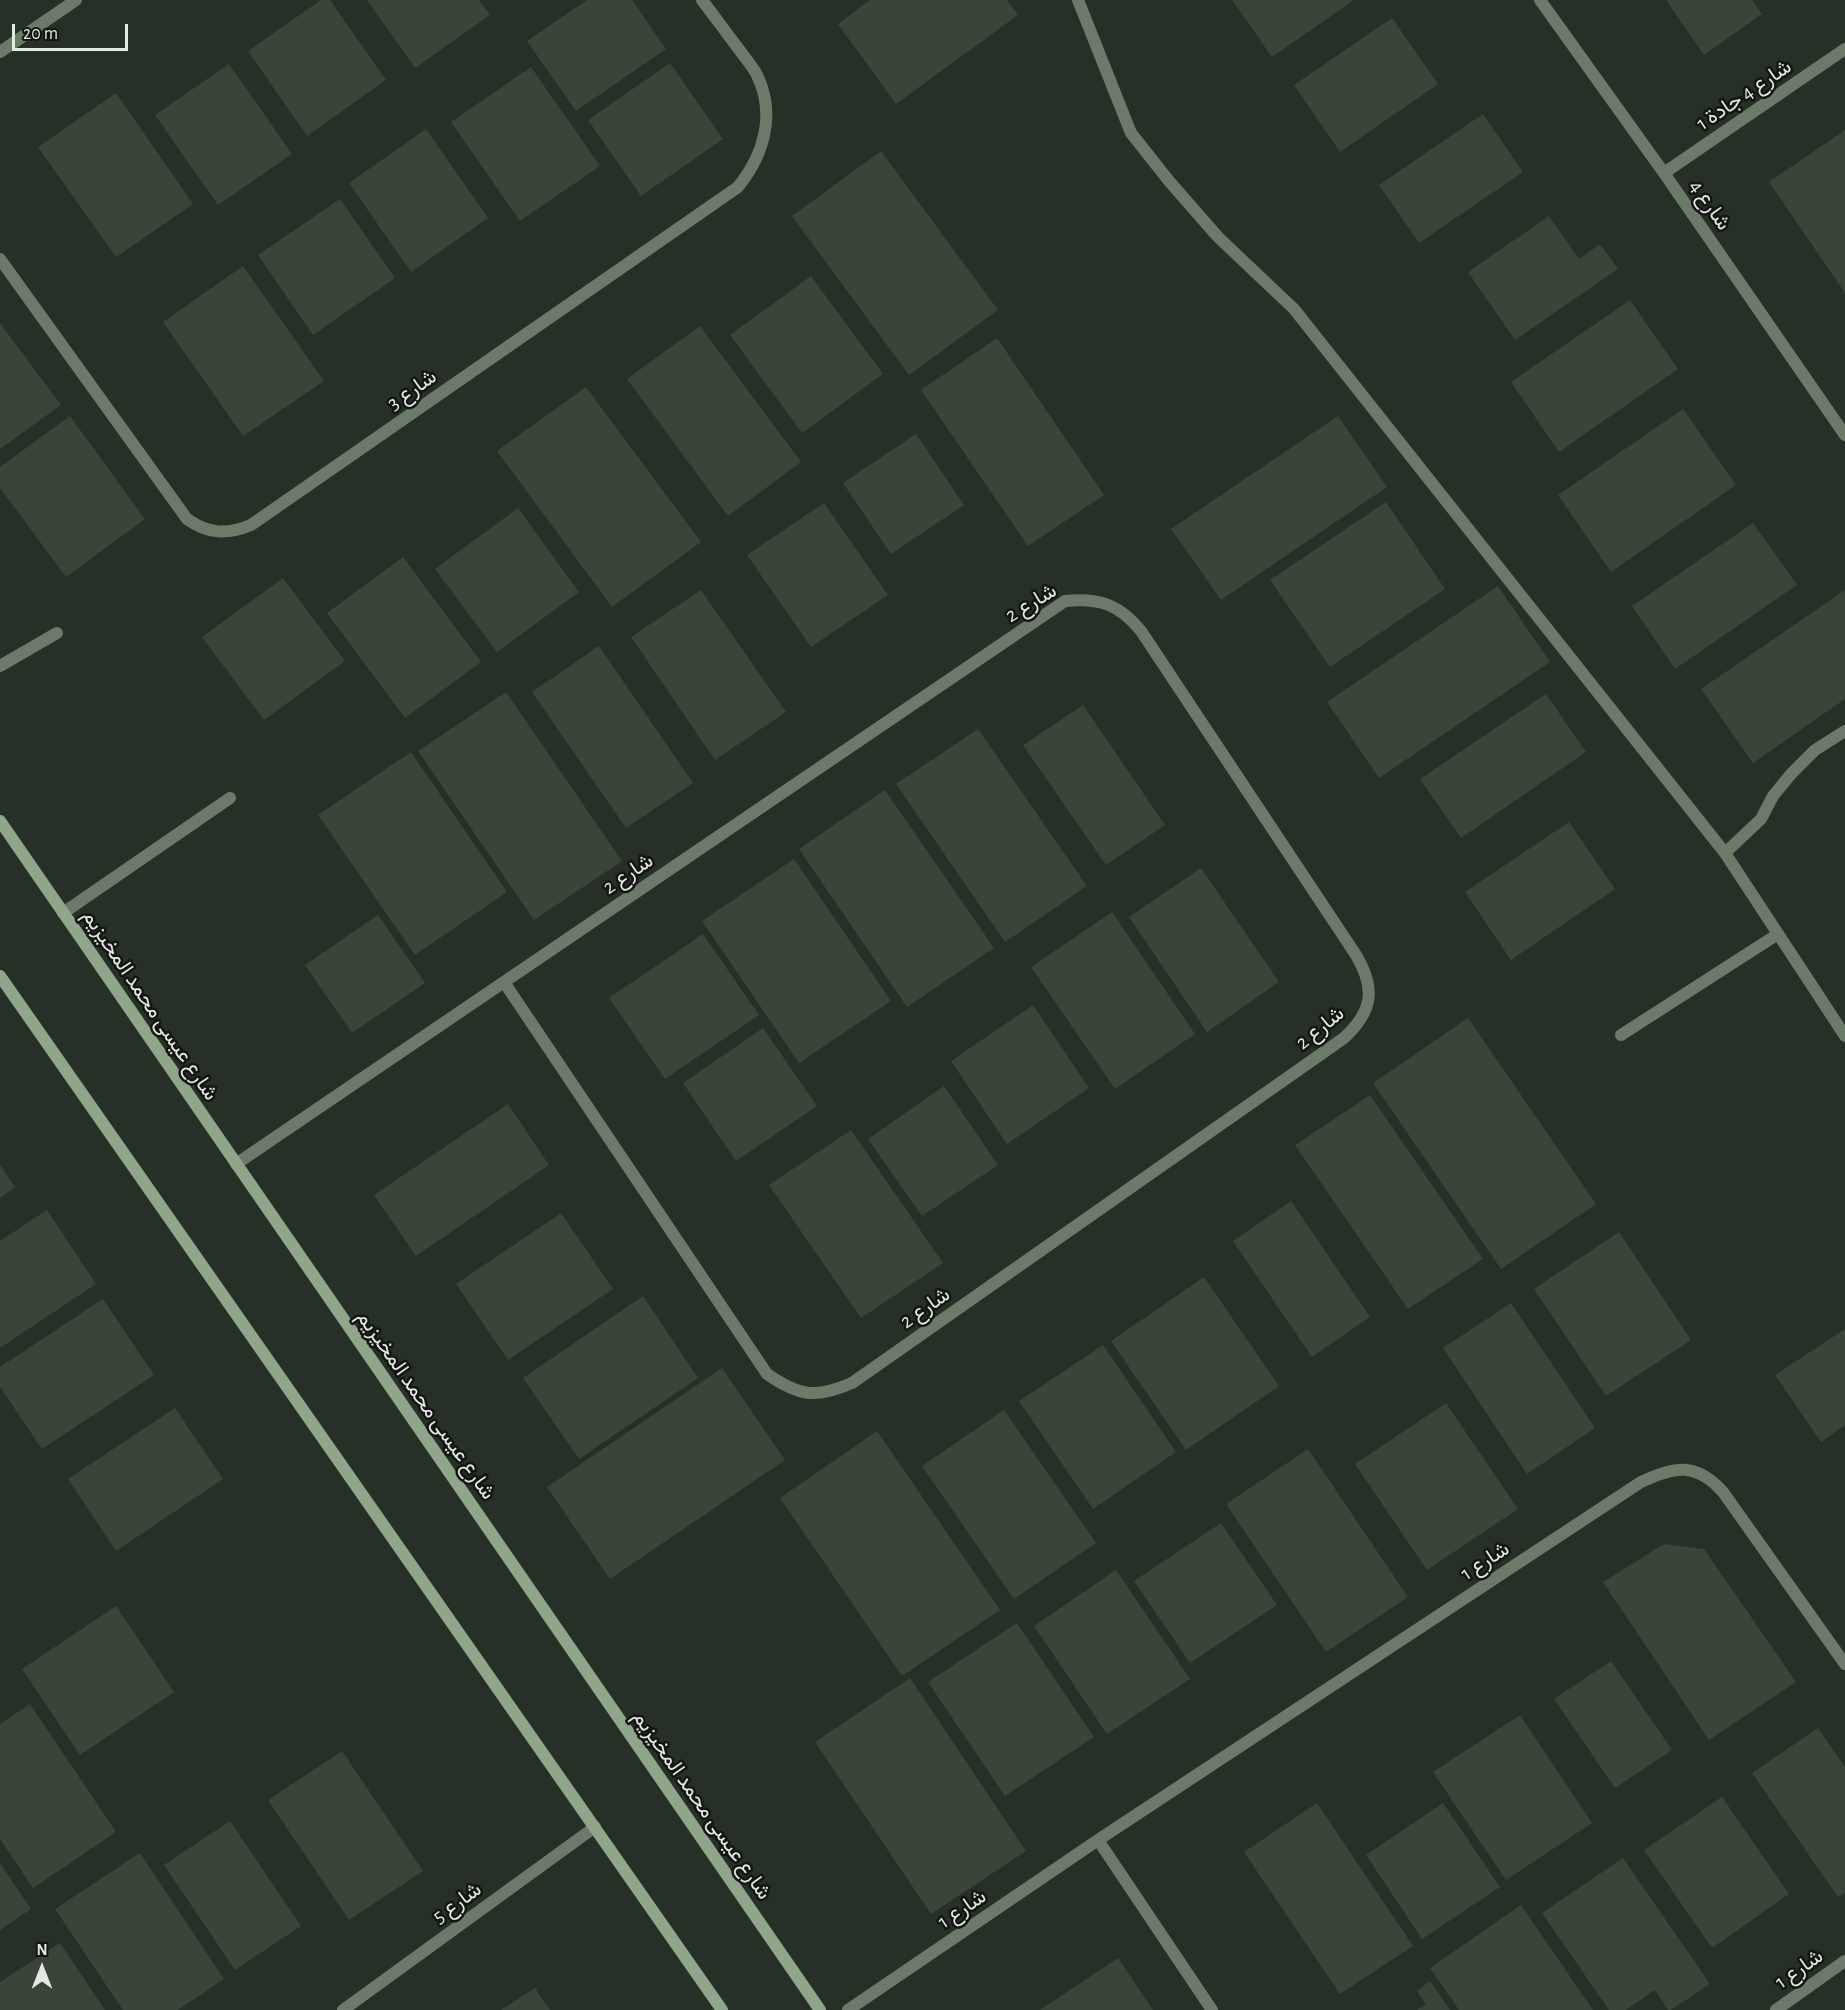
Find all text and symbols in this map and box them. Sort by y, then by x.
scale bar [15,12,130,50]
text: 20 m [23,25,58,43]
street label: شارع 4 جادة 1 [1692,54,1796,136]
street label: شارع 4 [1684,175,1736,235]
street label: شارع 3 [383,364,441,416]
street label: شارع 2 [1001,578,1061,628]
street label: شارع 2 [598,848,658,900]
street label: شارع عيسى محمد المخيزيم [77,905,223,1105]
street label: شارع 2 [1291,1001,1349,1055]
street label: شارع 2 [895,1282,955,1334]
street label: شارع عيسى محمد المخيزيم [351,1306,501,1504]
street label: شارع 1 [1456,1536,1514,1586]
street label: شارع عيسى محمد المخيزيم [627,1706,777,1904]
street label: شارع 5 [428,1877,486,1929]
street label: شارع 1 [933,1884,991,1934]
north arrow [12,1938,72,1998]
text: N [36,1942,48,1958]
street label: شارع 1 [1770,1944,1828,1994]

